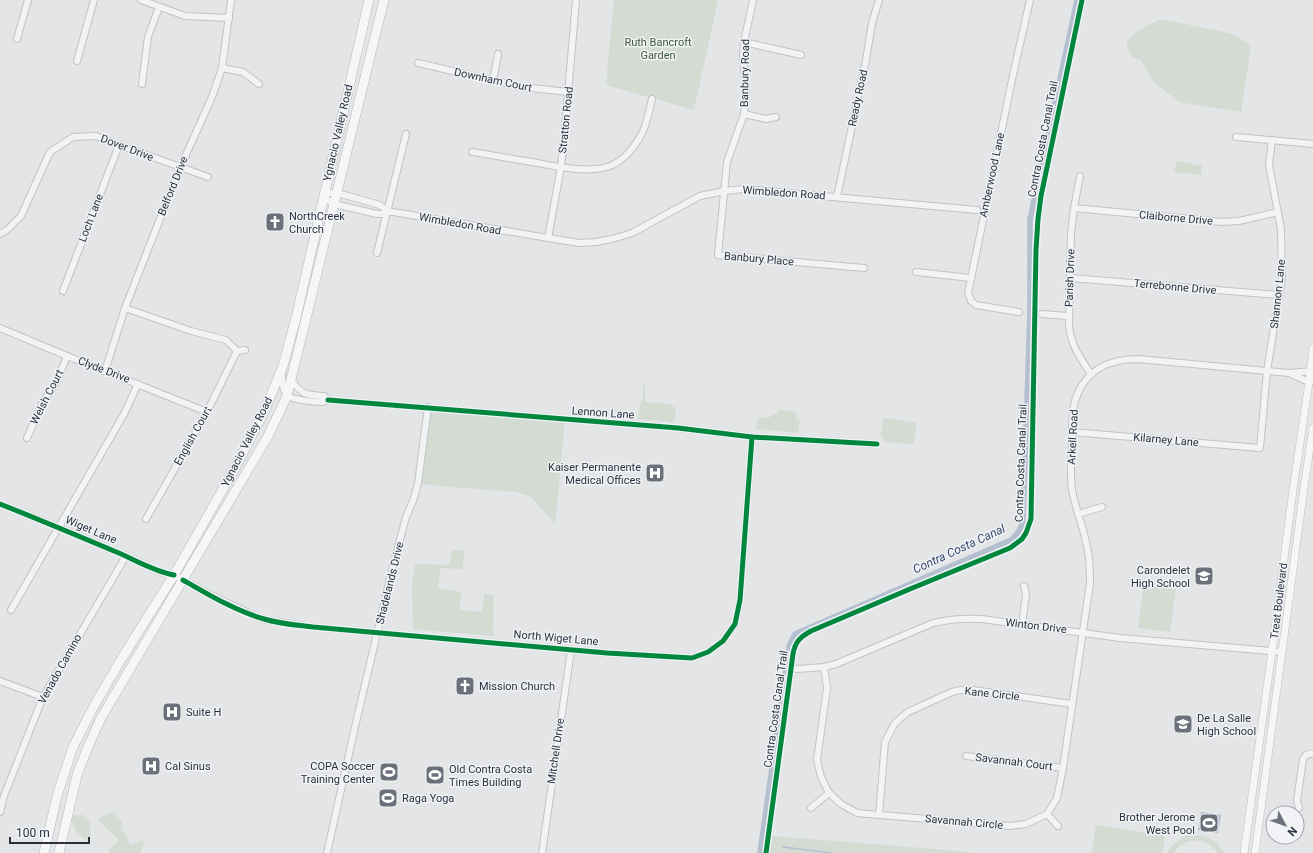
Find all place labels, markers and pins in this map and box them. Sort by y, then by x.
place label: NorthCreek Church [289,210,345,236]
church icon: NorthCreek Church [264,211,286,233]
place label: Kaiser Permanente Medical Offices [548,461,641,487]
hospital icon: Kaiser Permanente Medical Offices [644,462,666,484]
place label: Carondelet High School [1131,564,1190,590]
school or university icon: Carondelet High School [1193,565,1215,587]
church icon: Mission Church [454,675,476,697]
place label: Mission Church [479,680,555,693]
hospital icon: Suite H [161,701,183,723]
place label: Suite H [186,706,221,719]
place label: De La Salle High School [1197,712,1256,738]
school or university icon: De La Salle High School [1172,713,1194,735]
hospital icon: Cal Sinus [140,755,162,777]
place label: Cal Sinus [165,760,211,773]
place label: COPA Soccer Training Center [301,760,375,786]
sports icon: COPA Soccer Training Center [378,761,400,783]
place label: Old Contra Costa Times Building [449,763,532,789]
sports icon: Old Contra Costa Times Building [424,764,446,786]
sports icon: Raga Yoga [377,787,399,809]
place label: Raga Yoga [402,792,454,805]
place label: Brother Jerome West Pool [1119,811,1195,837]
sports icon: Brother Jerome West Pool [1198,812,1220,834]

